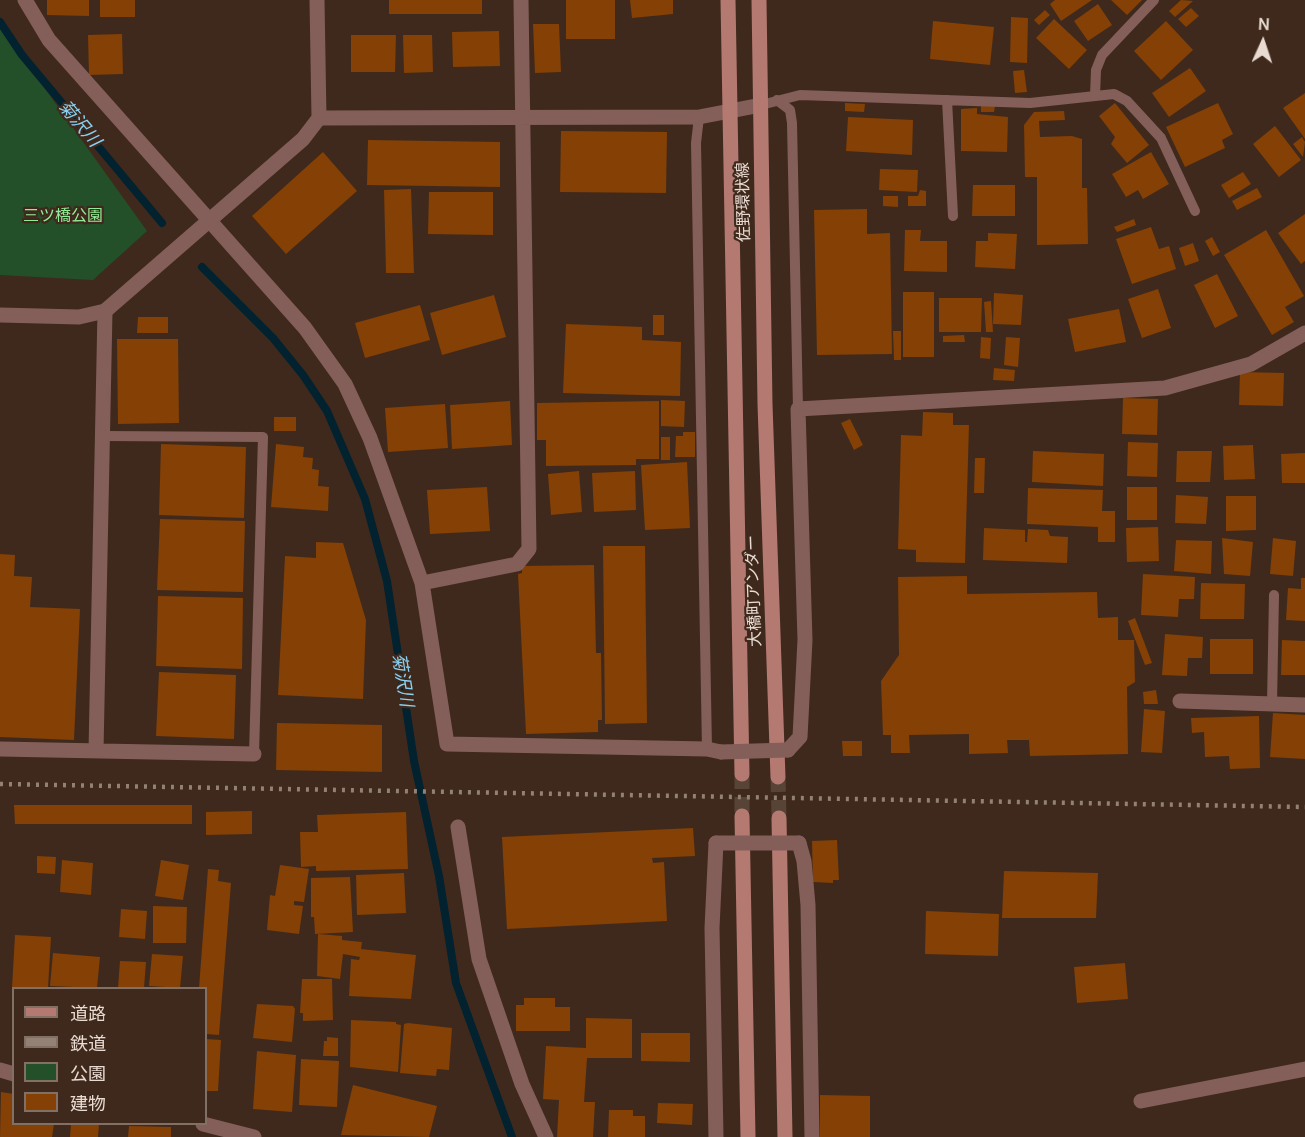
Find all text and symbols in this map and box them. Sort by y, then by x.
north arrow [1233,12,1293,72]
text: N [1258,13,1270,35]
water label: 菊沢川 [53,96,105,152]
street label: 佐野環状線 [734,162,754,242]
park label: 三ツ橋公園 [23,207,103,227]
street label: 大橋町アンダー [742,535,766,647]
water label: 菊沢川 [387,652,417,708]
legend [12,987,207,1125]
text: 道路 [70,1001,106,1025]
text: 鉄道 [70,1031,106,1055]
text: 公園 [70,1061,106,1085]
text: 建物 [70,1091,106,1115]

